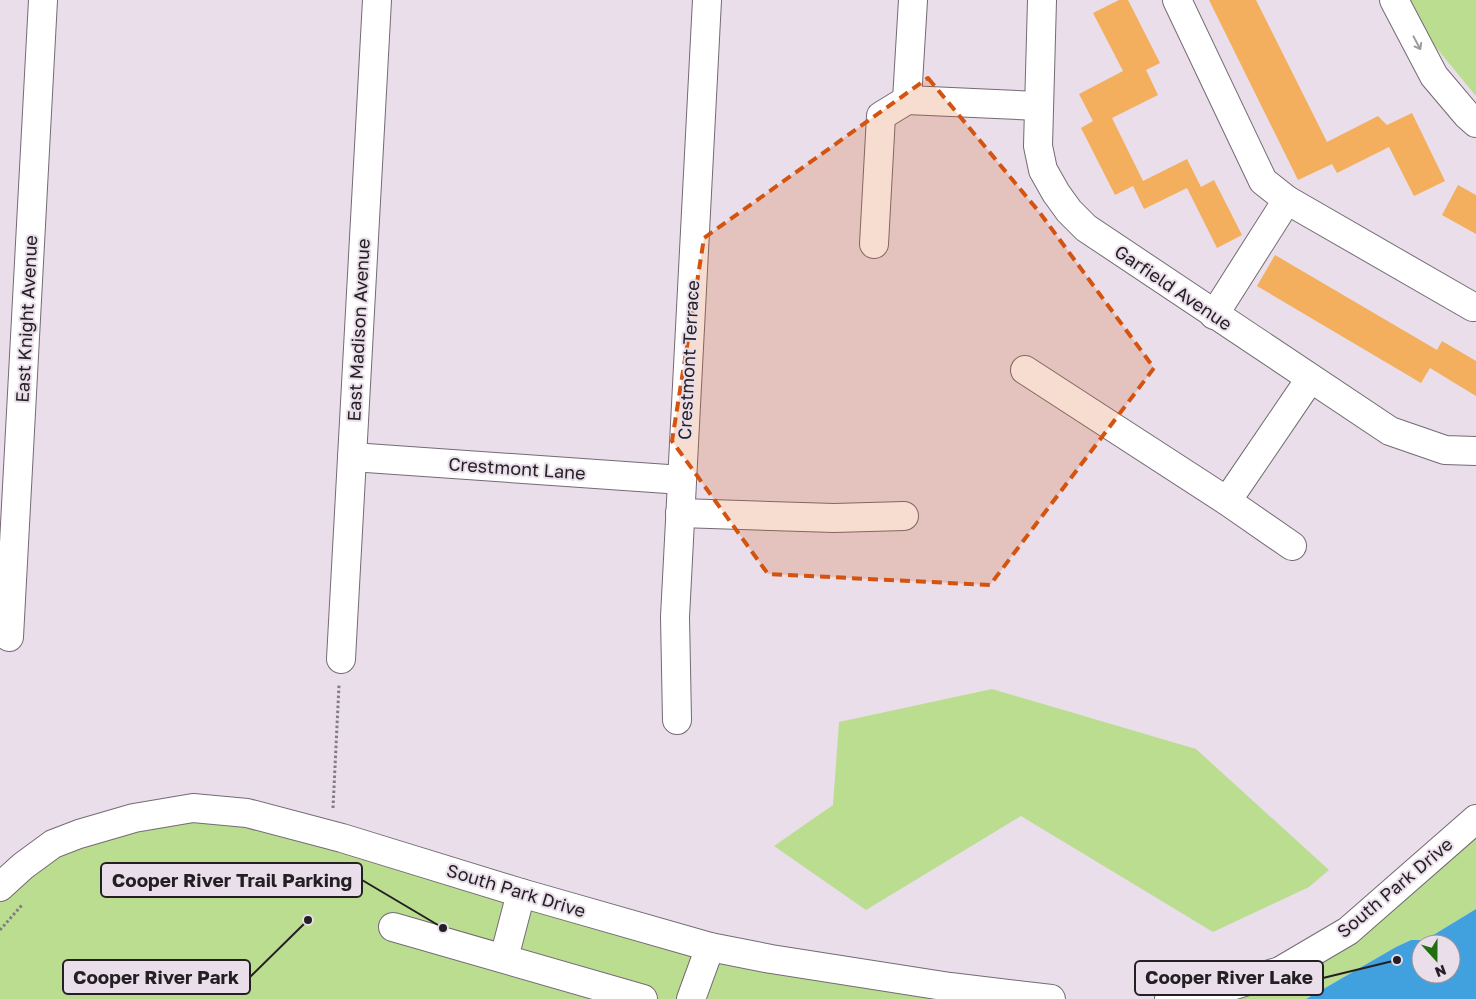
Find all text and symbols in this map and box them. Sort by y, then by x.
one-way arrow [1413,35,1422,50]
street label: East Knight Avenue [11,235,41,403]
street label: East Madison Avenue [342,238,374,422]
street label: Garfield Avenue [1111,240,1236,335]
street label: Crestmont Terrace [673,280,703,440]
street label: Crestmont Lane [448,452,587,484]
street label: South Park Drive [1332,833,1457,942]
street label: South Park Drive [444,858,588,922]
callout: Cooper River Trail Parking [101,863,362,897]
text: Cooper River Trail Parking [112,868,352,891]
north arrow [1411,934,1461,984]
callout: Cooper River Park [63,960,250,994]
callout: Cooper River Lake [1135,961,1323,995]
text: N [1433,962,1449,981]
text: Cooper River Park [73,965,239,988]
text: Cooper River Lake [1145,965,1313,988]

